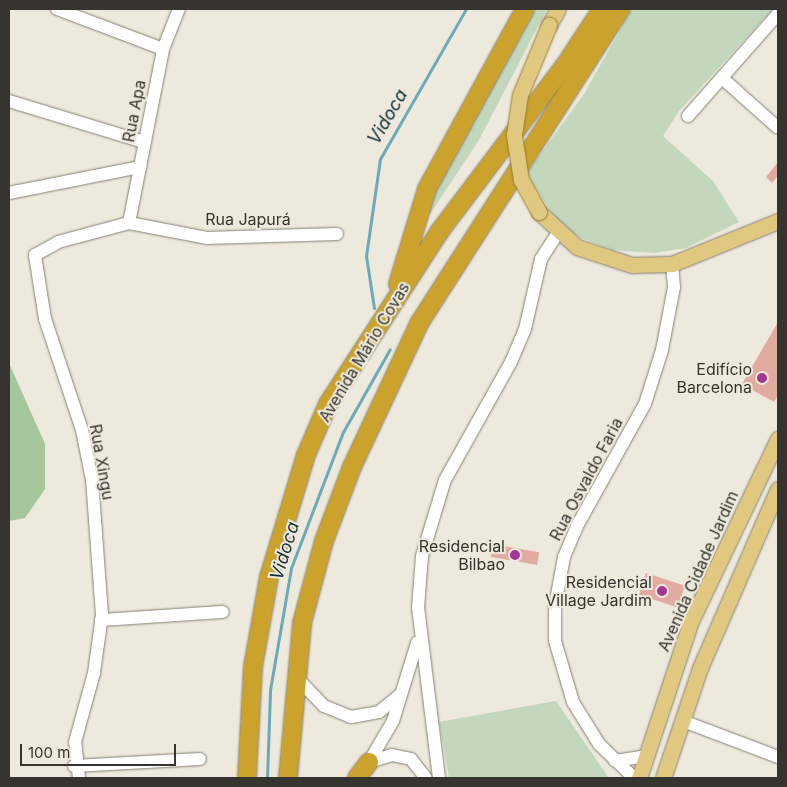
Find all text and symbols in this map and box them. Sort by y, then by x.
street label: Rua Apa [119,78,149,144]
water label: Vidoca [364,86,412,148]
street label: Rua Japurá [205,209,291,229]
street label: Avenida Mário Covas [315,279,413,425]
place label: Edifício Barcelona [676,359,752,397]
marker: Edifício Barcelona [756,372,768,384]
street label: Rua Osvaldo Faria [545,414,627,544]
street label: Rua Xingu [86,423,118,501]
street label: Avenida Cidade Jardim [654,488,742,654]
water label: Vidoca [266,519,304,583]
place label: Residencial Bilbao [419,536,505,574]
marker: Residencial Bilbao [509,549,521,561]
place label: Residencial Village Jardim [545,572,652,610]
marker: Residencial Village Jardim [656,585,668,597]
scale bar [22,734,179,766]
text: 100 m [28,743,70,762]

